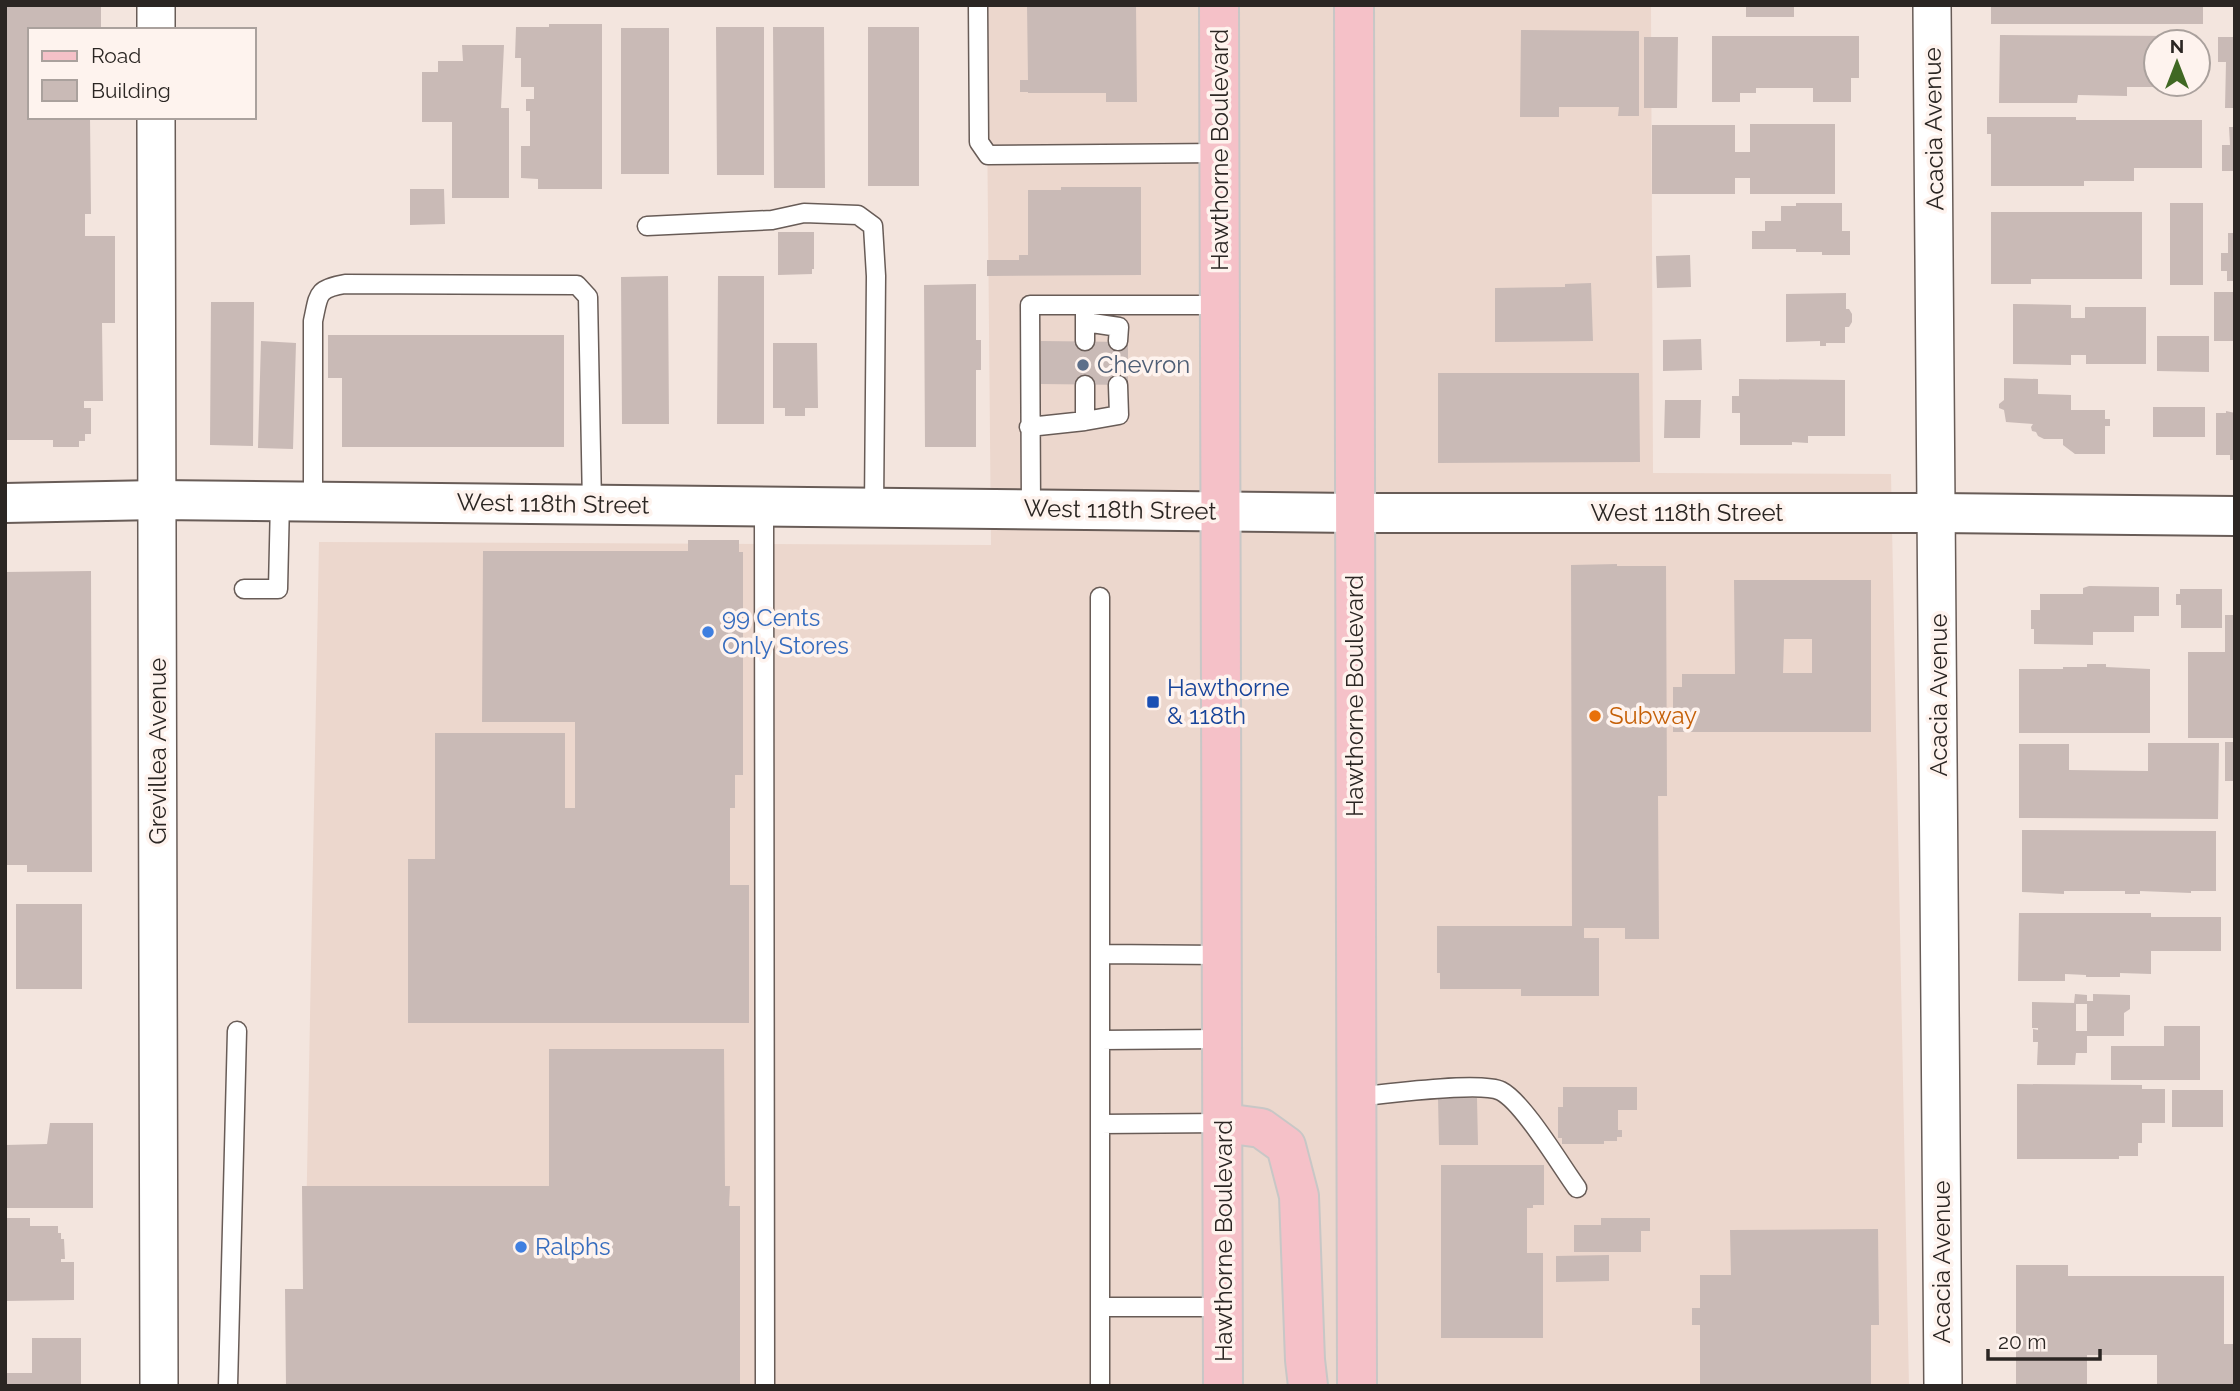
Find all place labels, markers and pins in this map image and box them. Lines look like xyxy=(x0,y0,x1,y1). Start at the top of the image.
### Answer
place label: Chevron xyxy=(1097,350,1190,379)
marker: Chevron xyxy=(1075,357,1091,373)
place label: 99 Cents Only Stores xyxy=(722,603,849,660)
marker: 99 Cents Only Stores xyxy=(700,624,716,640)
place label: Hawthorne & 118th xyxy=(1167,673,1290,730)
marker: Hawthorne & 118th xyxy=(1145,694,1161,710)
place label: Subway xyxy=(1609,701,1697,730)
marker: Subway xyxy=(1587,708,1603,724)
place label: Ralphs xyxy=(535,1232,611,1261)
marker: Ralphs xyxy=(513,1239,529,1255)

